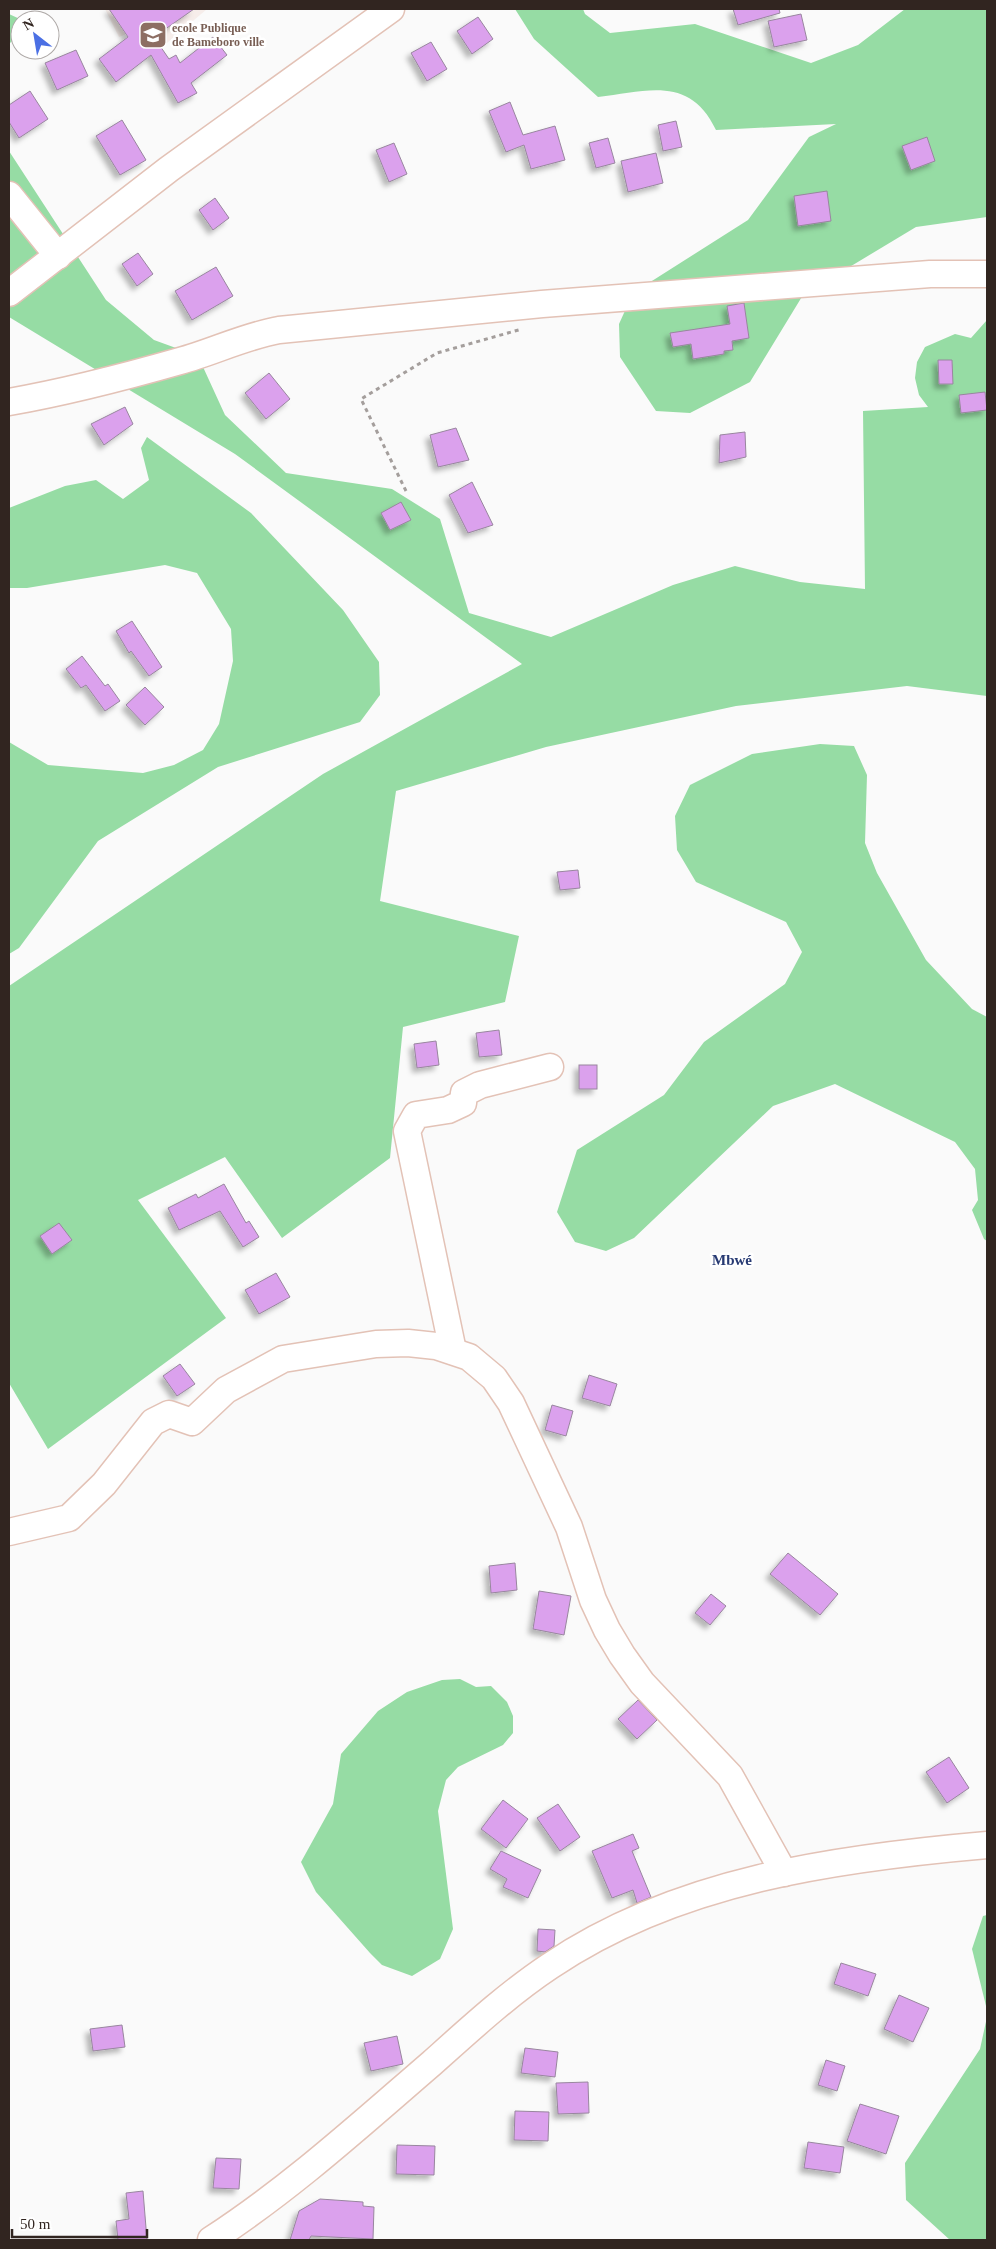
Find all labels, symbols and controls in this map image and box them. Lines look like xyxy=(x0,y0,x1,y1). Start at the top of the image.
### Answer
north arrow xyxy=(10,10,60,60)
text: N xyxy=(20,15,37,33)
school or university icon: ecole Publique de Bameboro ville xyxy=(138,20,168,50)
place label: ecole Publique de Bameboro ville xyxy=(172,21,265,49)
district label: Mbwé xyxy=(712,1252,752,1268)
scale bar xyxy=(12,2206,148,2238)
text: 50 m xyxy=(20,2216,51,2232)

